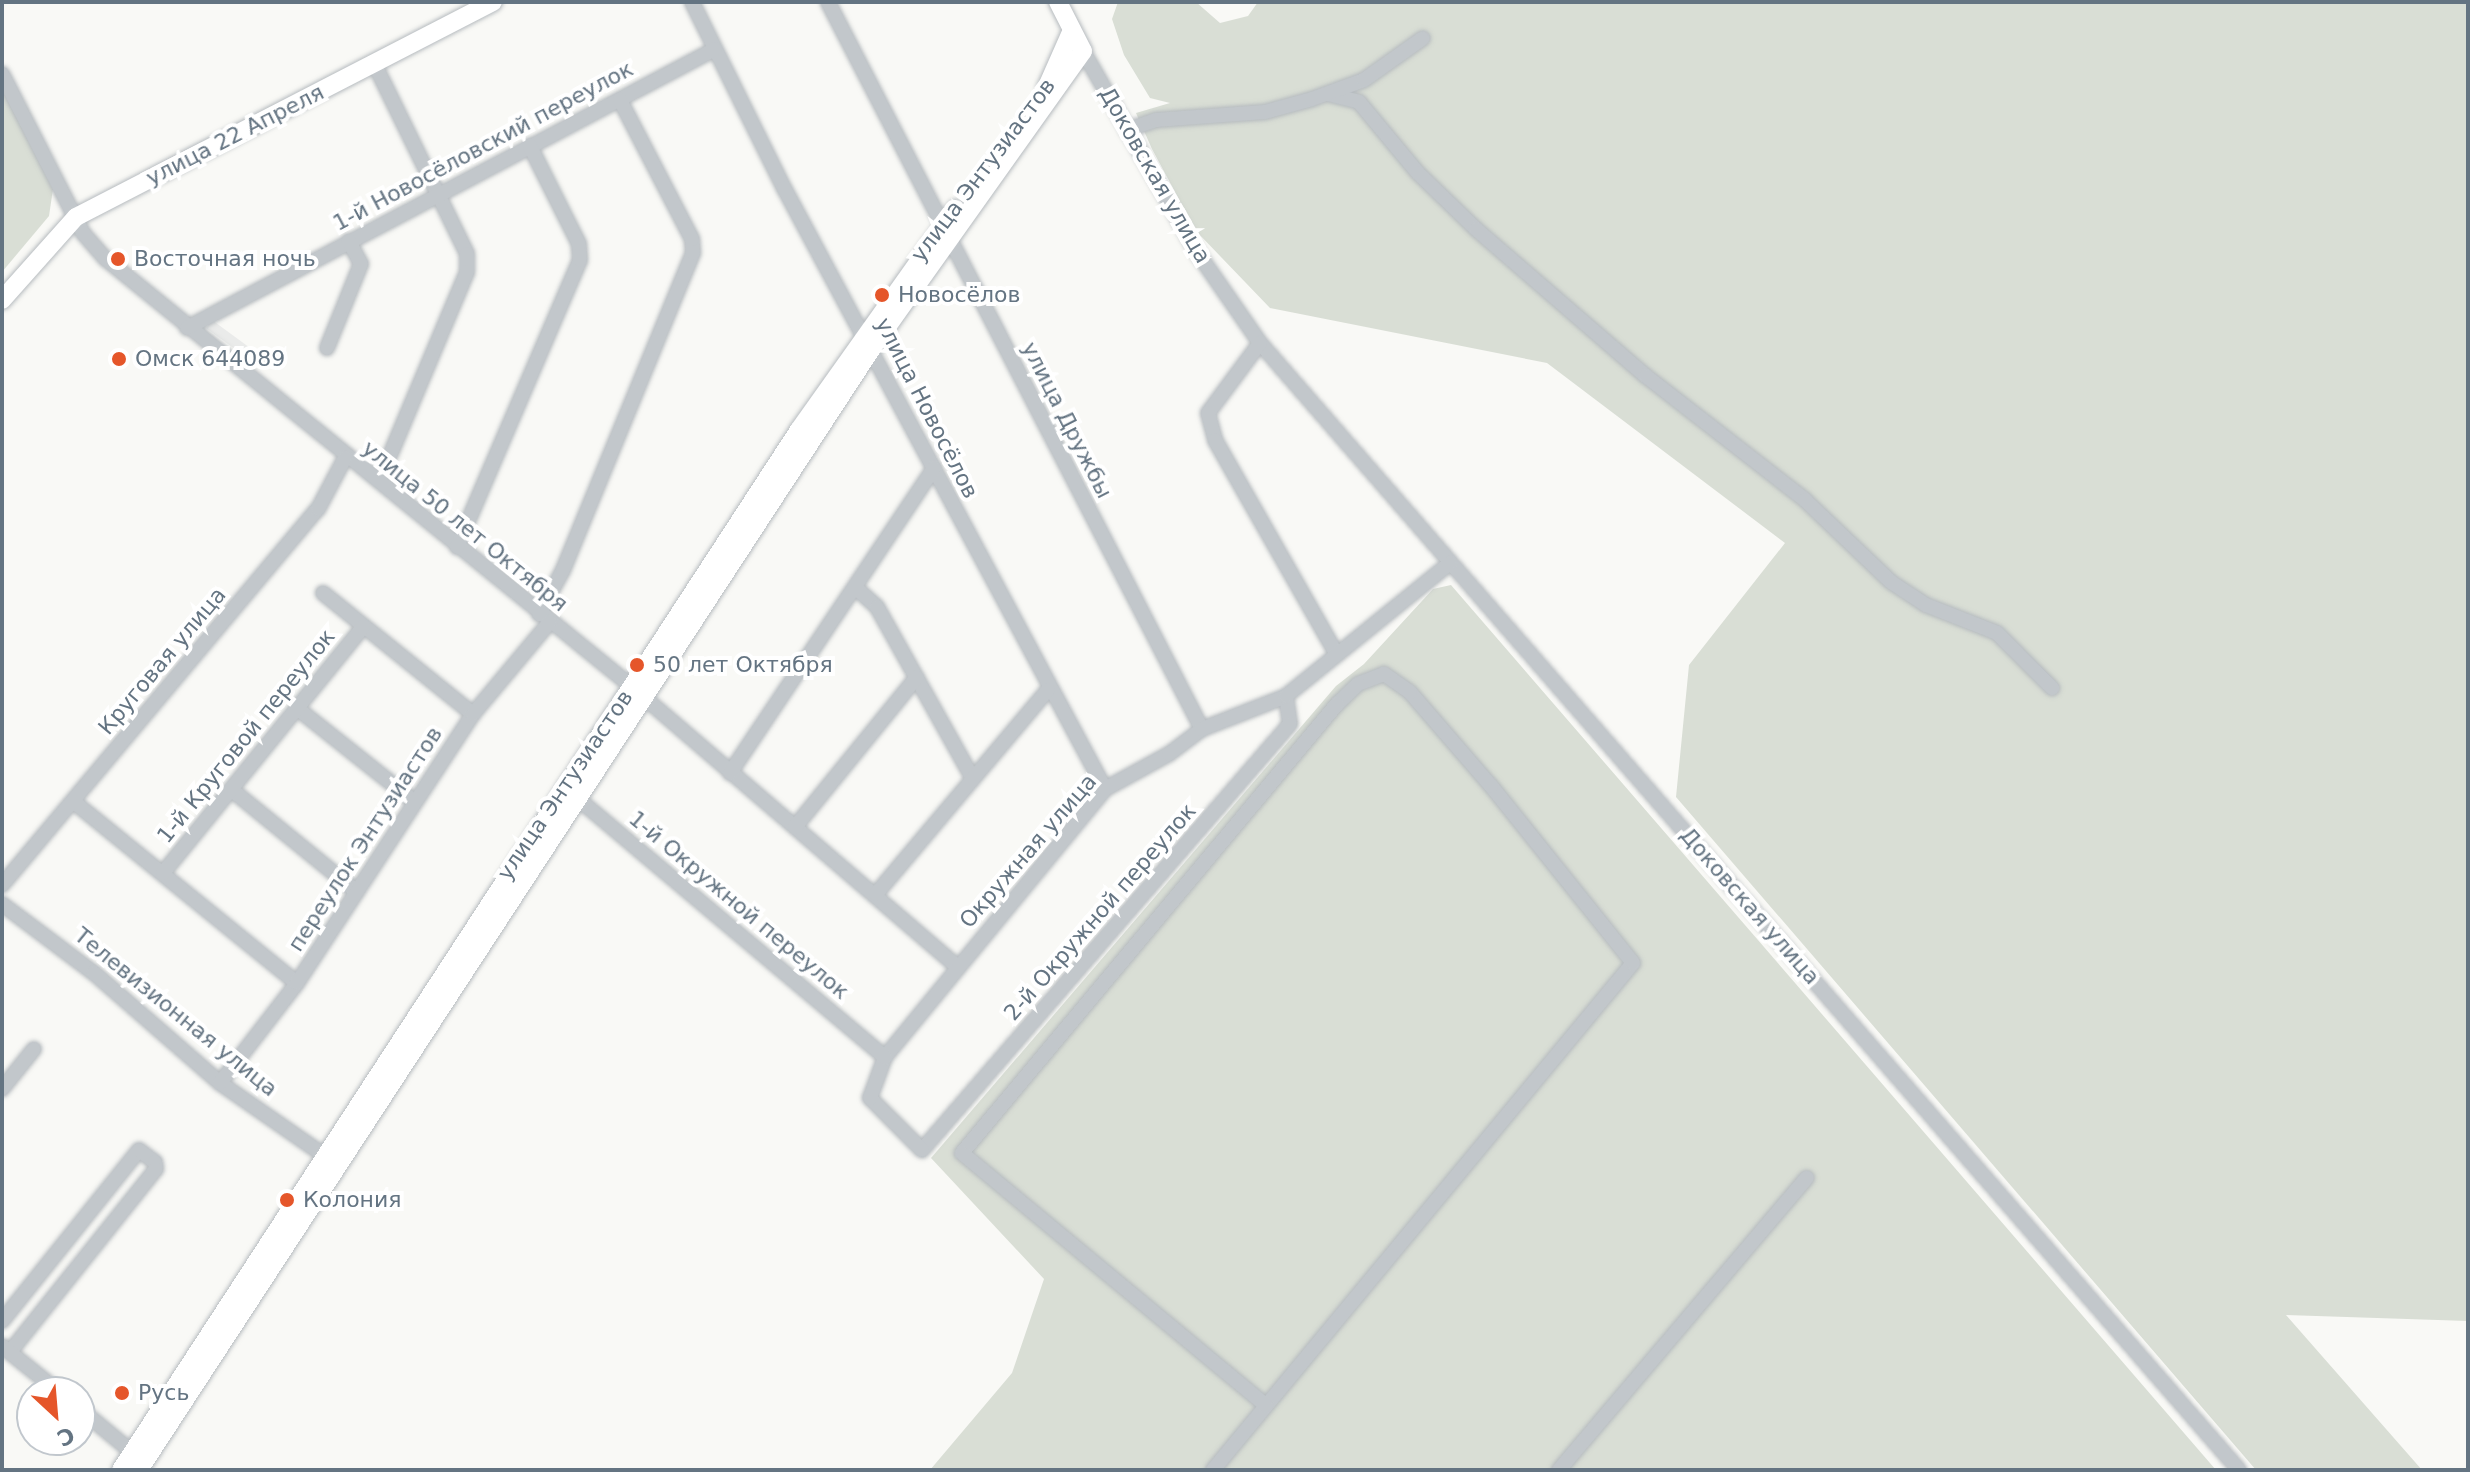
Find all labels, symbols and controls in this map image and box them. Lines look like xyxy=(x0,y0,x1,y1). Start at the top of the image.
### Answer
street label: 1-й Новосёловский переулок xyxy=(328,55,638,237)
street label: улица Энтузиастов xyxy=(905,73,1061,267)
street label: улица 22 Апреля xyxy=(142,79,328,191)
street label: Доковская улица xyxy=(1094,82,1216,268)
place label: Восточная ночь xyxy=(134,246,316,272)
marker: Восточная ночь xyxy=(109,250,127,268)
place label: Новосёлов xyxy=(898,282,1021,308)
marker: Новосёлов xyxy=(873,286,891,304)
street label: улица Новосёлов xyxy=(870,313,984,503)
street label: улица Дружбы xyxy=(1016,337,1118,503)
place label: Омск 644089 xyxy=(135,346,285,372)
marker: Омск 644089 xyxy=(110,350,128,368)
street label: улица 50 лет Октября xyxy=(357,435,573,617)
street label: Круговая улица xyxy=(93,582,231,740)
street label: 1-й Круговой переулок xyxy=(151,624,341,848)
place label: 50 лет Октября xyxy=(653,652,833,678)
marker: 50 лет Октября xyxy=(628,656,646,674)
street label: улица Энтузиастов xyxy=(492,685,638,885)
street label: переулок Энтузиастов xyxy=(282,722,448,956)
street label: Окружная улица xyxy=(954,769,1102,933)
street label: 2-й Окружной переулок xyxy=(999,798,1201,1026)
street label: 1-й Окружной переулок xyxy=(624,805,854,1005)
street label: Доковская улица xyxy=(1675,822,1825,990)
street label: Телевизионная улица xyxy=(69,922,283,1102)
place label: Колония xyxy=(303,1187,402,1213)
marker: Колония xyxy=(278,1191,296,1209)
north arrow xyxy=(16,1376,96,1456)
place label: Русь xyxy=(138,1380,189,1406)
marker: Русь xyxy=(113,1384,131,1402)
text: С xyxy=(53,1421,79,1451)

